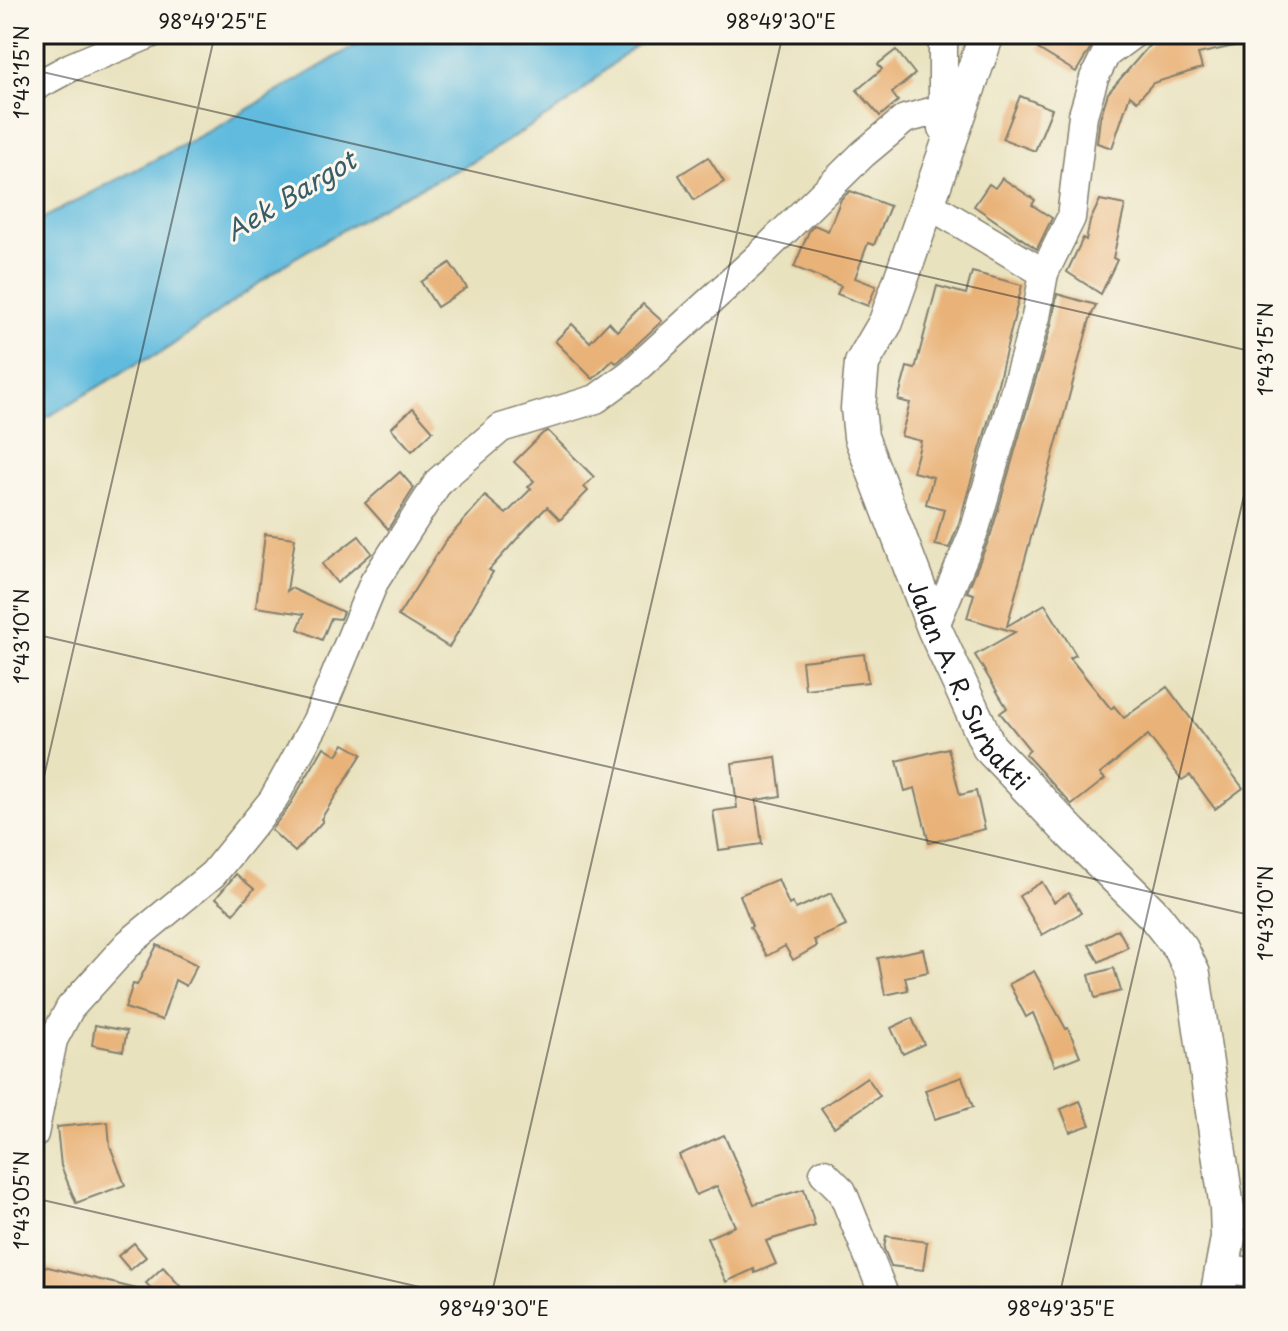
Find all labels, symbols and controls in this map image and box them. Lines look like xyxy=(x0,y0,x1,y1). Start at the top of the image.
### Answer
text: 98°49'25"E xyxy=(158,6,268,36)
text: 98°49'30"E xyxy=(726,6,836,36)
text: 1°43'15"N xyxy=(6,25,36,119)
water label: Aek Bargot xyxy=(217,139,366,249)
text: 1°43'15"N xyxy=(1250,302,1280,396)
street label: Jalan A. R. Surbakti xyxy=(899,574,1039,798)
text: 1°43'10"N xyxy=(6,588,36,684)
text: 1°43'10"N xyxy=(1250,865,1280,961)
text: 1°43'05"N xyxy=(6,1151,36,1249)
text: 98°49'30"E xyxy=(439,1293,549,1323)
text: 98°49'35"E xyxy=(1007,1293,1115,1323)

